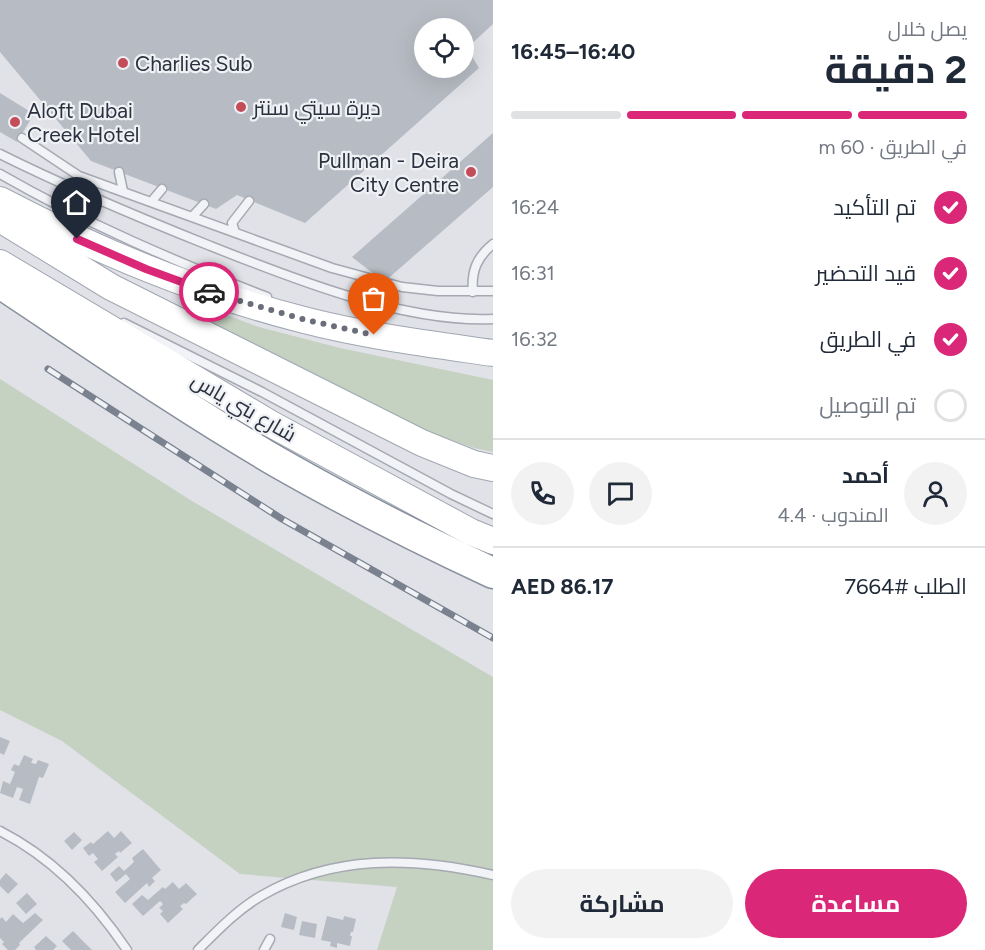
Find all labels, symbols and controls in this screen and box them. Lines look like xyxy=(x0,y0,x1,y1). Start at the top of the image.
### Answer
text: يصل خلال xyxy=(888,17,967,41)
map controls xyxy=(414,18,474,78)
button: locate xyxy=(414,18,474,78)
text: 16:40–16:45 xyxy=(511,38,635,65)
text: 2 دقيقة xyxy=(825,46,967,93)
place label: Charlies Sub xyxy=(135,51,253,76)
marker: Charlies Sub xyxy=(116,56,130,70)
place label: ديرة سيتي سنتر xyxy=(252,95,381,124)
place label: Aloft Dubai Creek Hotel xyxy=(27,98,139,147)
marker: ديرة سيتي سنتر xyxy=(234,100,248,114)
marker: Aloft Dubai Creek Hotel xyxy=(8,115,22,129)
text: في الطريق · 60 m xyxy=(818,135,967,159)
place label: Pullman - Deira City Centre xyxy=(318,148,459,197)
marker: Pullman - Deira City Centre xyxy=(464,165,478,179)
pin xyxy=(51,177,102,239)
icon: home xyxy=(60,186,93,219)
icon: check xyxy=(934,191,967,224)
text: تم التأكيد xyxy=(833,194,916,221)
text: 16:24 xyxy=(511,195,559,219)
icon: check xyxy=(934,257,967,290)
text: قيد التحضير xyxy=(815,260,916,287)
text: 16:31 xyxy=(511,261,555,285)
courier xyxy=(179,262,239,322)
pin xyxy=(348,273,399,335)
icon: car xyxy=(193,276,226,309)
icon: bag xyxy=(357,282,390,315)
icon: check xyxy=(934,323,967,356)
text: في الطريق xyxy=(820,326,916,353)
text: 16:32 xyxy=(511,327,558,351)
street label: شارع بني ياس xyxy=(185,367,301,451)
text: تم التوصيل xyxy=(819,392,916,419)
button: phone xyxy=(511,462,574,525)
button: chat xyxy=(589,462,652,525)
text: أحمد xyxy=(842,462,889,489)
button: person xyxy=(904,462,967,525)
text: المندوب · 4.4 xyxy=(777,503,889,527)
text: AED 86.17 xyxy=(511,573,614,600)
text: الطلب #7664 xyxy=(844,573,967,600)
button: مشاركة xyxy=(511,869,733,938)
button: مساعدة xyxy=(745,869,967,938)

